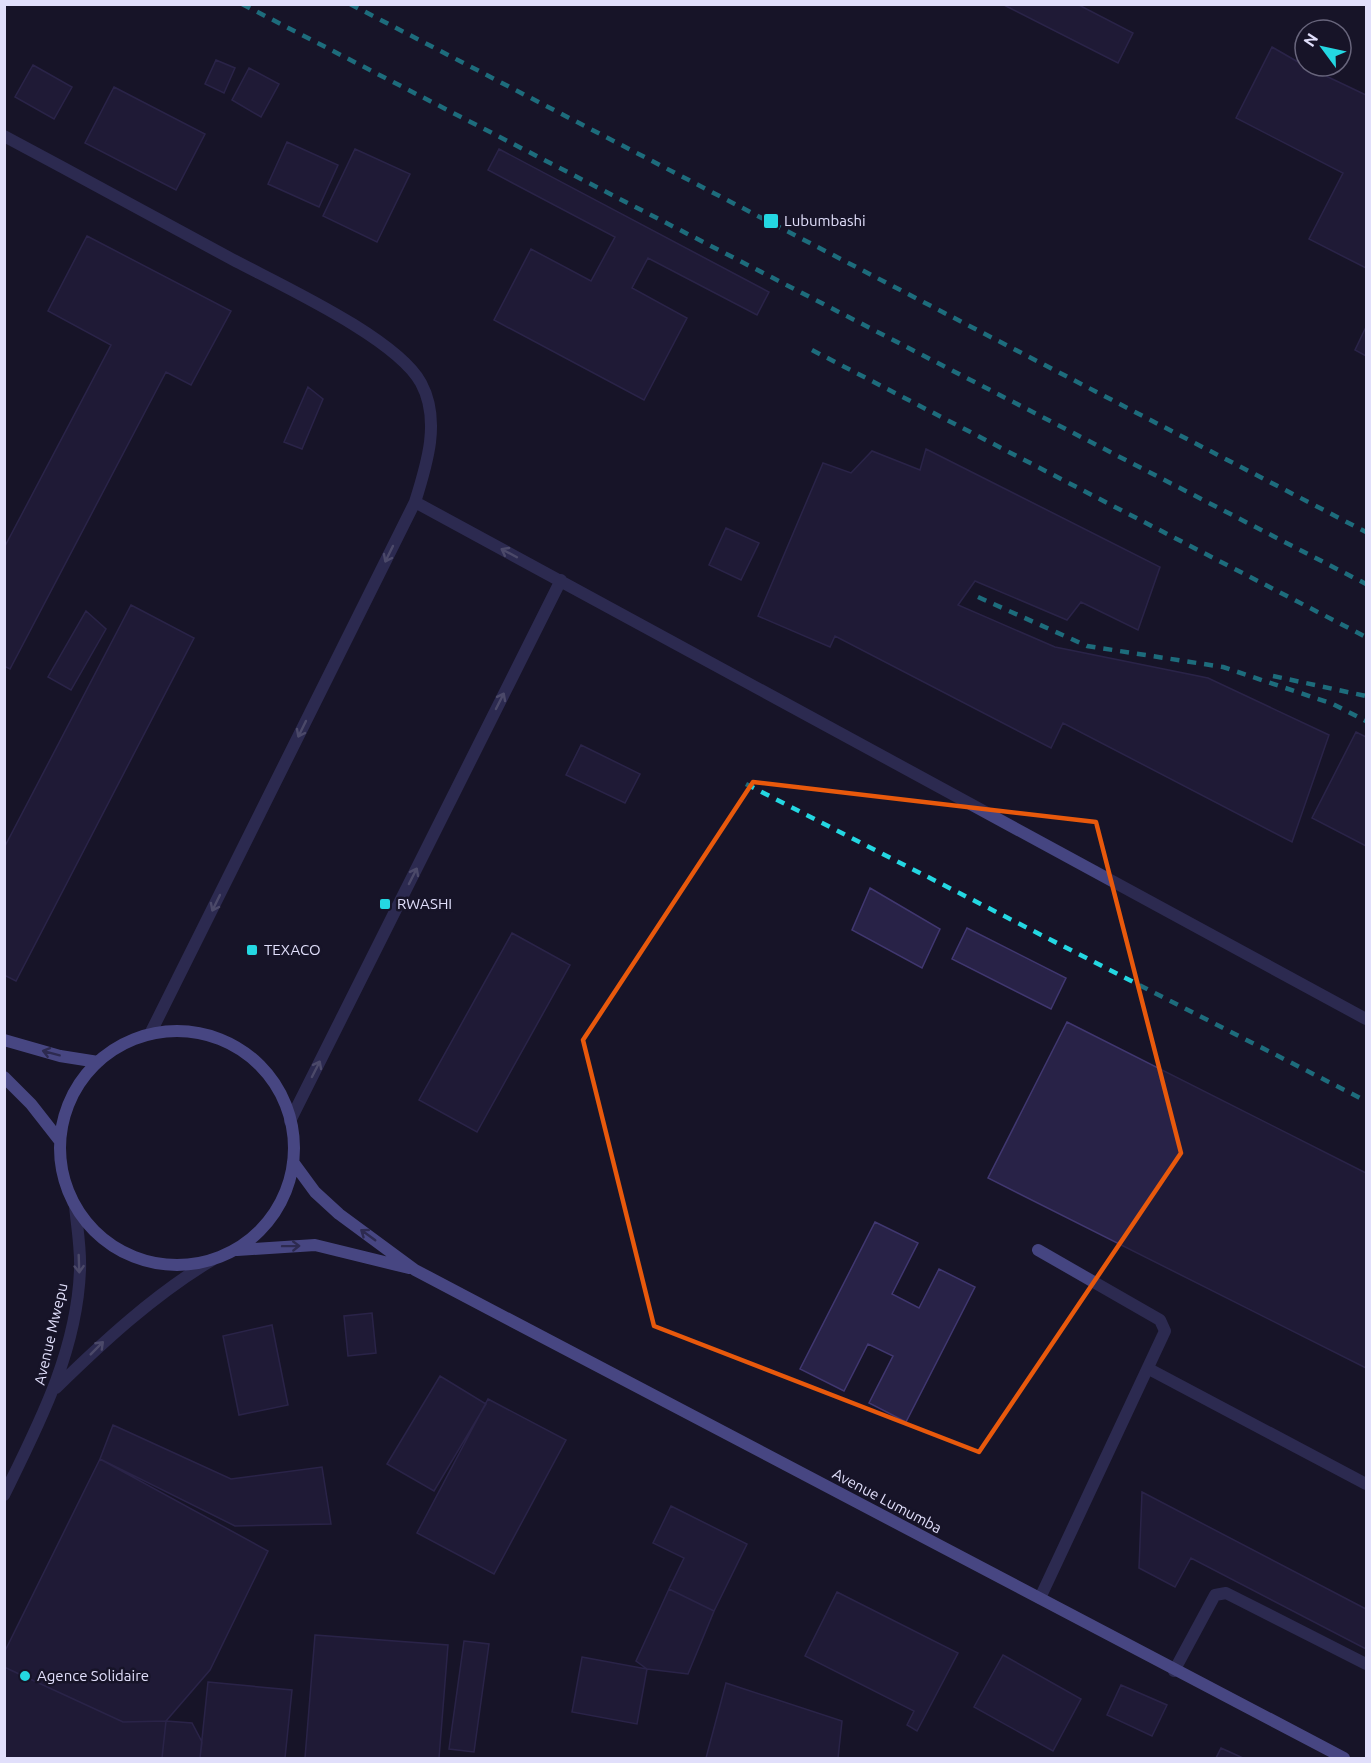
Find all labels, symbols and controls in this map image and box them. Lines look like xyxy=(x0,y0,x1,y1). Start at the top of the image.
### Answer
north arrow xyxy=(1293,18,1353,78)
text: N xyxy=(1300,30,1321,50)
marker: Lubumbashi xyxy=(762,212,780,230)
place label: Lubumbashi xyxy=(784,212,866,229)
one-way arrow xyxy=(383,545,395,563)
one-way arrow xyxy=(501,547,518,559)
one-way arrow xyxy=(495,693,506,711)
one-way arrow xyxy=(296,719,308,737)
one-way arrow xyxy=(408,867,419,885)
one-way arrow xyxy=(209,894,221,912)
place label: RWASHI xyxy=(397,895,452,912)
marker: RWASHI xyxy=(378,897,392,911)
place label: TEXACO xyxy=(264,941,321,958)
marker: TEXACO xyxy=(245,943,259,957)
one-way arrow xyxy=(41,1047,60,1059)
one-way arrow xyxy=(311,1060,323,1078)
one-way arrow xyxy=(361,1229,377,1242)
one-way arrow xyxy=(281,1240,301,1251)
one-way arrow xyxy=(74,1254,85,1274)
street label: Avenue Mwepu xyxy=(31,1281,71,1387)
one-way arrow xyxy=(90,1340,105,1355)
street label: Avenue Lumumba xyxy=(830,1465,945,1536)
place label: Agence Solidaire xyxy=(37,1667,149,1684)
marker: Agence Solidaire xyxy=(18,1669,32,1683)

